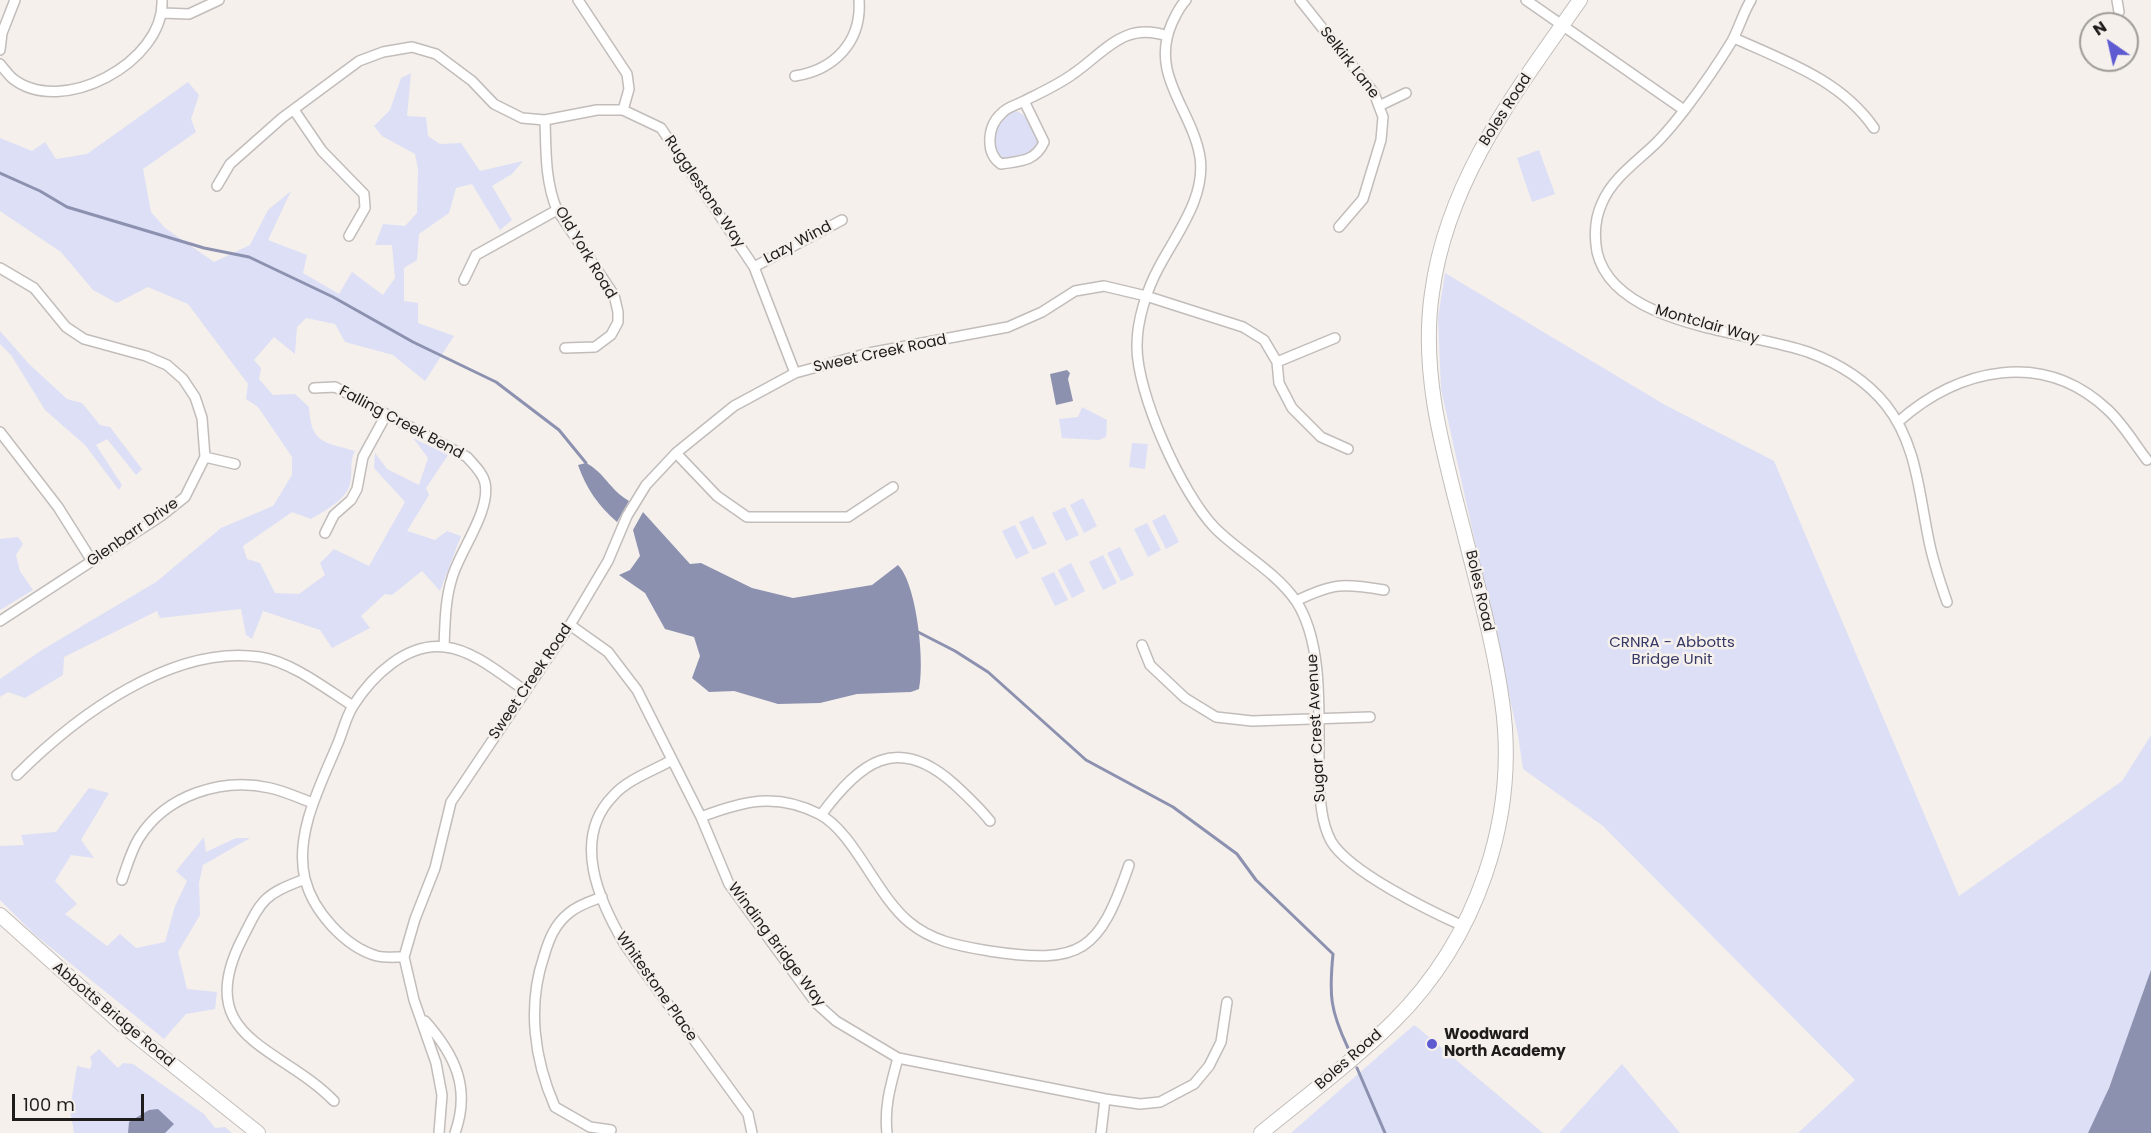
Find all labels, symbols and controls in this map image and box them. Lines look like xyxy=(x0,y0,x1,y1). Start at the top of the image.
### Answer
north arrow xyxy=(2079,12,2139,72)
text: N xyxy=(2088,15,2111,41)
street label: Selkirk Lane xyxy=(1315,24,1383,102)
street label: Boles Road xyxy=(1476,70,1536,150)
street label: Rugglestone Way xyxy=(660,133,748,251)
street label: Old York Road xyxy=(550,204,620,302)
street label: Lazy Wind xyxy=(761,218,835,268)
street label: Montclair Way xyxy=(1653,302,1761,348)
street label: Sweet Creek Road xyxy=(812,331,948,377)
street label: Falling Creek Bend xyxy=(336,383,466,463)
street label: Glenbarr Drive xyxy=(84,495,182,571)
street label: Boles Road xyxy=(1461,549,1497,633)
street label: Sweet Creek Road xyxy=(486,621,576,743)
park label: CRNRA - Abbotts Bridge Unit xyxy=(1609,634,1735,669)
street label: Sugar Crest Avenue xyxy=(1304,653,1330,803)
street label: Winding Bridge Way xyxy=(723,879,829,1011)
street label: Whitestone Place xyxy=(612,929,700,1045)
street label: Abbotts Bridge Road xyxy=(48,959,178,1071)
street label: Boles Road xyxy=(1312,1026,1386,1094)
place label: Woodward North Academy xyxy=(1444,1026,1566,1061)
marker: Woodward North Academy xyxy=(1425,1037,1439,1051)
scale bar xyxy=(15,1082,147,1120)
text: 100 m xyxy=(23,1092,75,1117)

